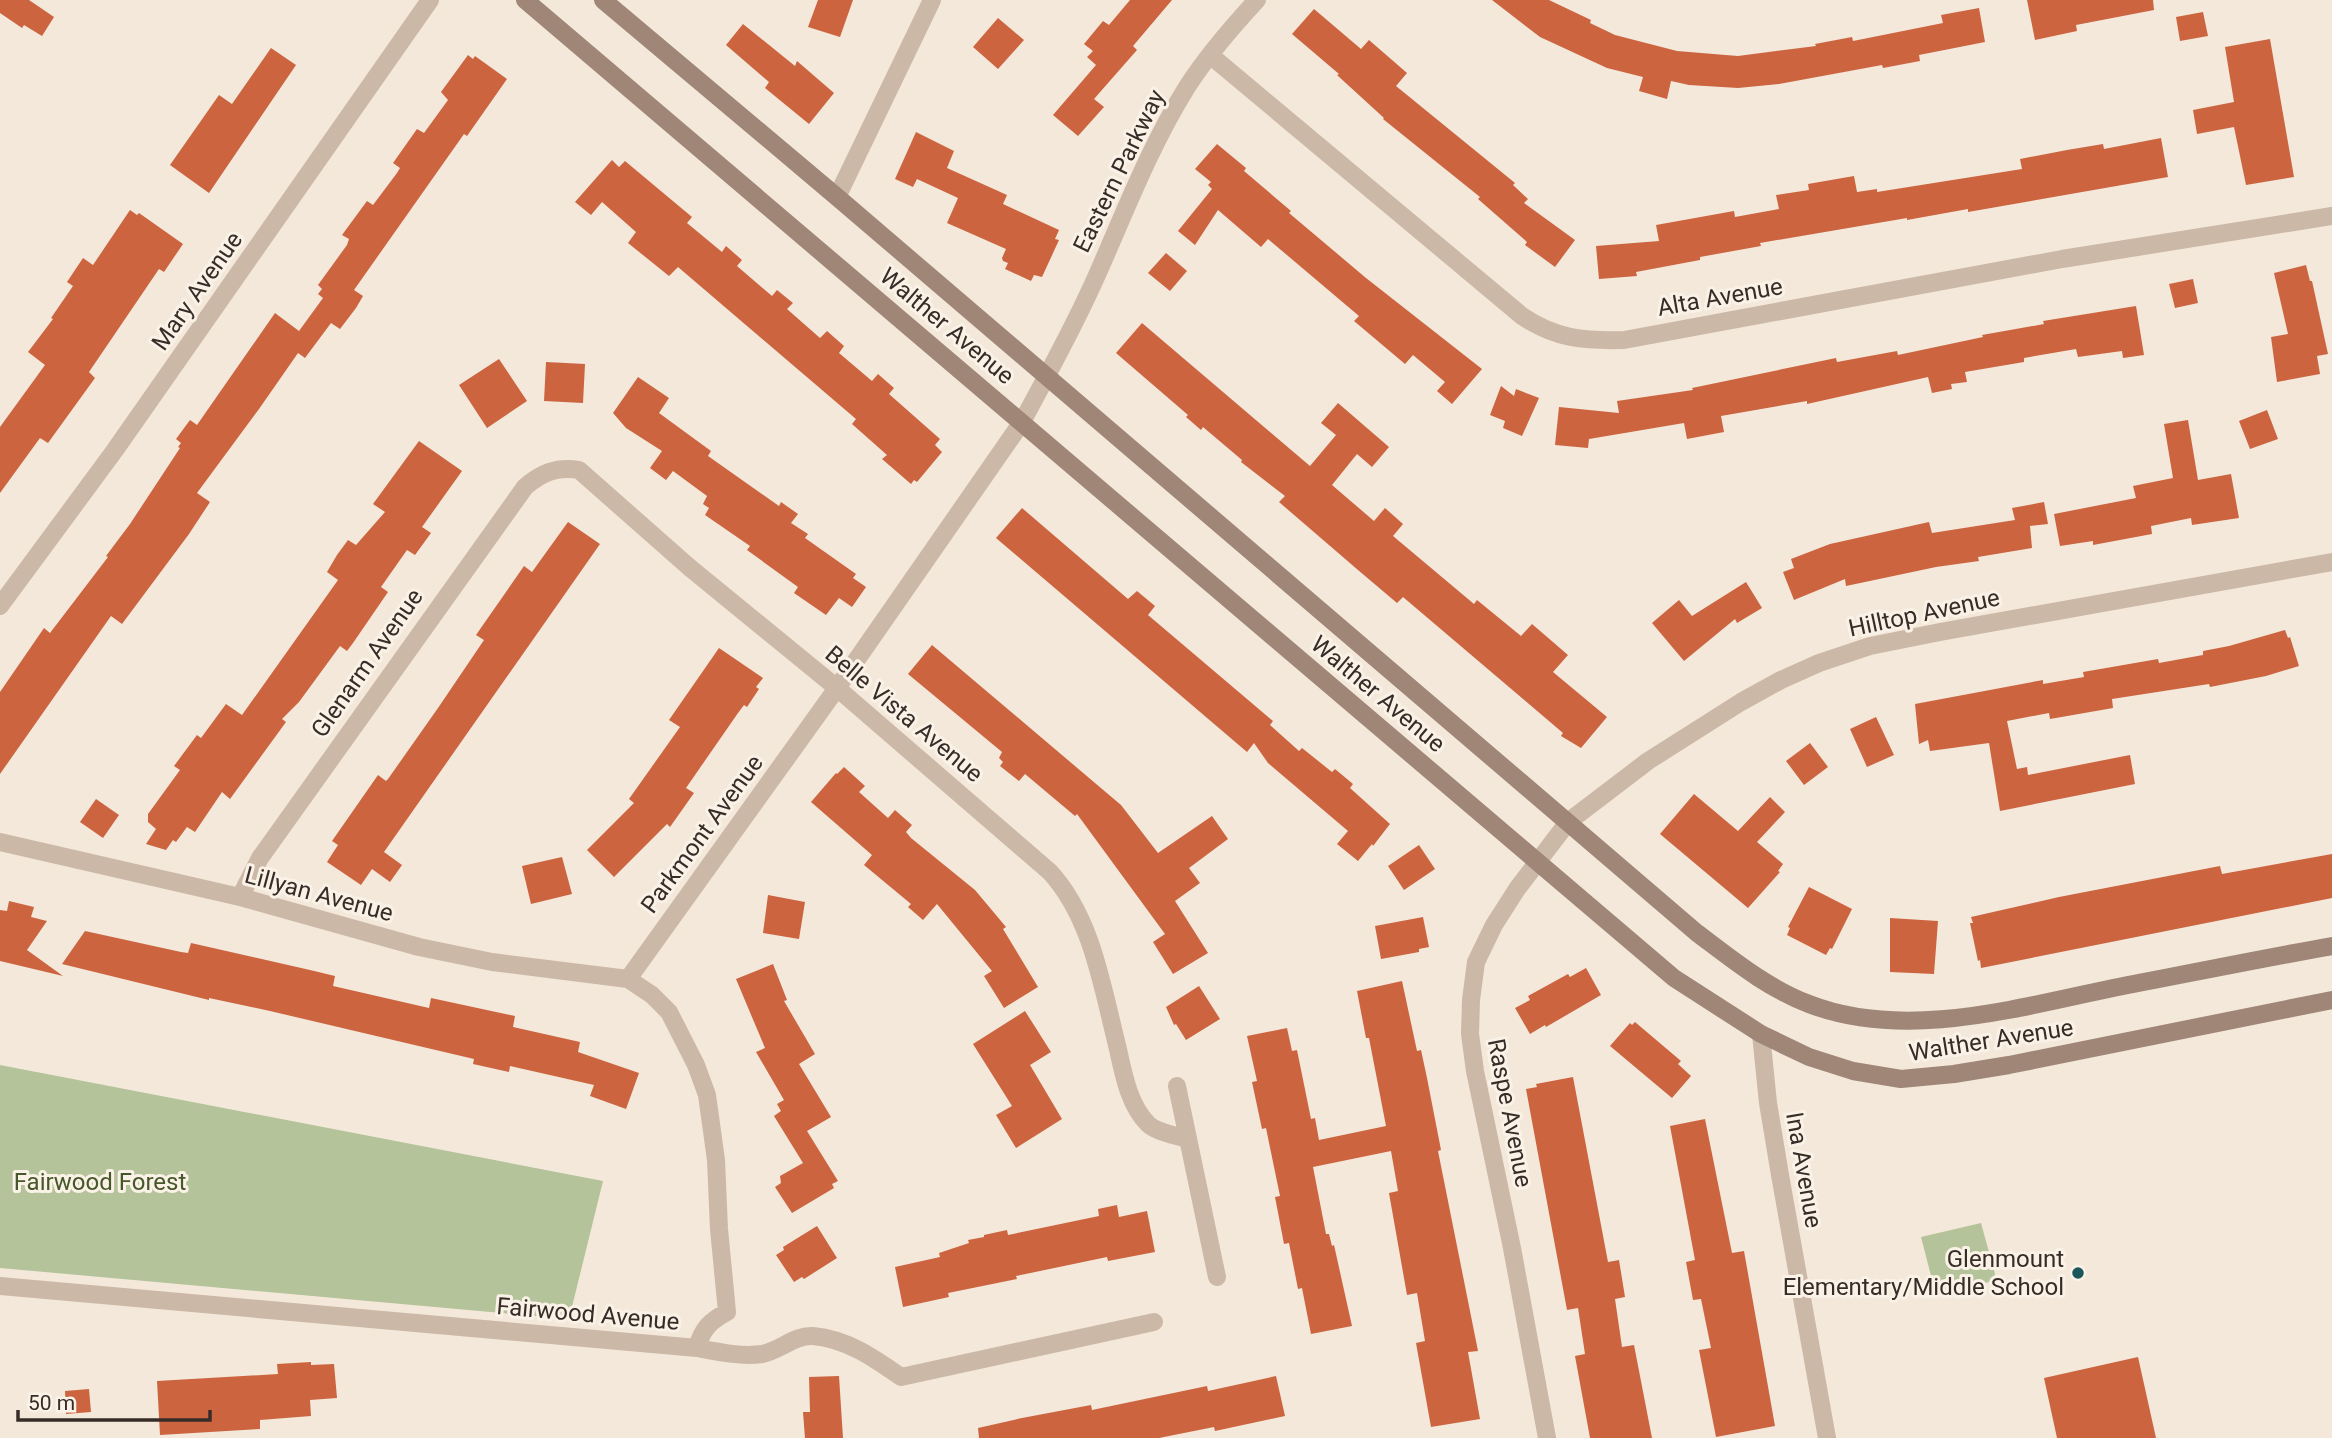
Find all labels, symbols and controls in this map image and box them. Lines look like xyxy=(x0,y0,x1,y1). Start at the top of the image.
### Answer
street label: Eastern Parkway xyxy=(1067,84,1171,257)
street label: Mary Avenue xyxy=(146,226,248,356)
street label: Walther Avenue xyxy=(874,262,1020,390)
street label: Alta Avenue xyxy=(1655,272,1785,322)
street label: Glenarm Avenue xyxy=(305,583,429,743)
street label: Hilltop Avenue xyxy=(1846,583,2002,643)
street label: Walther Avenue xyxy=(1305,630,1451,758)
street label: Belle Vista Avenue xyxy=(820,640,988,788)
street label: Parkmont Avenue xyxy=(635,749,769,919)
street label: Lillyan Avenue xyxy=(242,861,396,927)
street label: Walther Avenue xyxy=(1907,1013,2075,1067)
street label: Raspe Avenue xyxy=(1482,1036,1538,1190)
street label: Ina Avenue xyxy=(1780,1110,1828,1230)
park label: Fairwood Forest xyxy=(14,1168,186,1196)
place label: Glenmount Elementary/Middle School xyxy=(1783,1245,2064,1301)
marker: Glenmount Elementary/Middle School xyxy=(2070,1265,2086,1281)
street label: Fairwood Avenue xyxy=(495,1292,681,1336)
scale bar xyxy=(18,1378,210,1422)
text: 50 m xyxy=(28,1391,75,1415)

